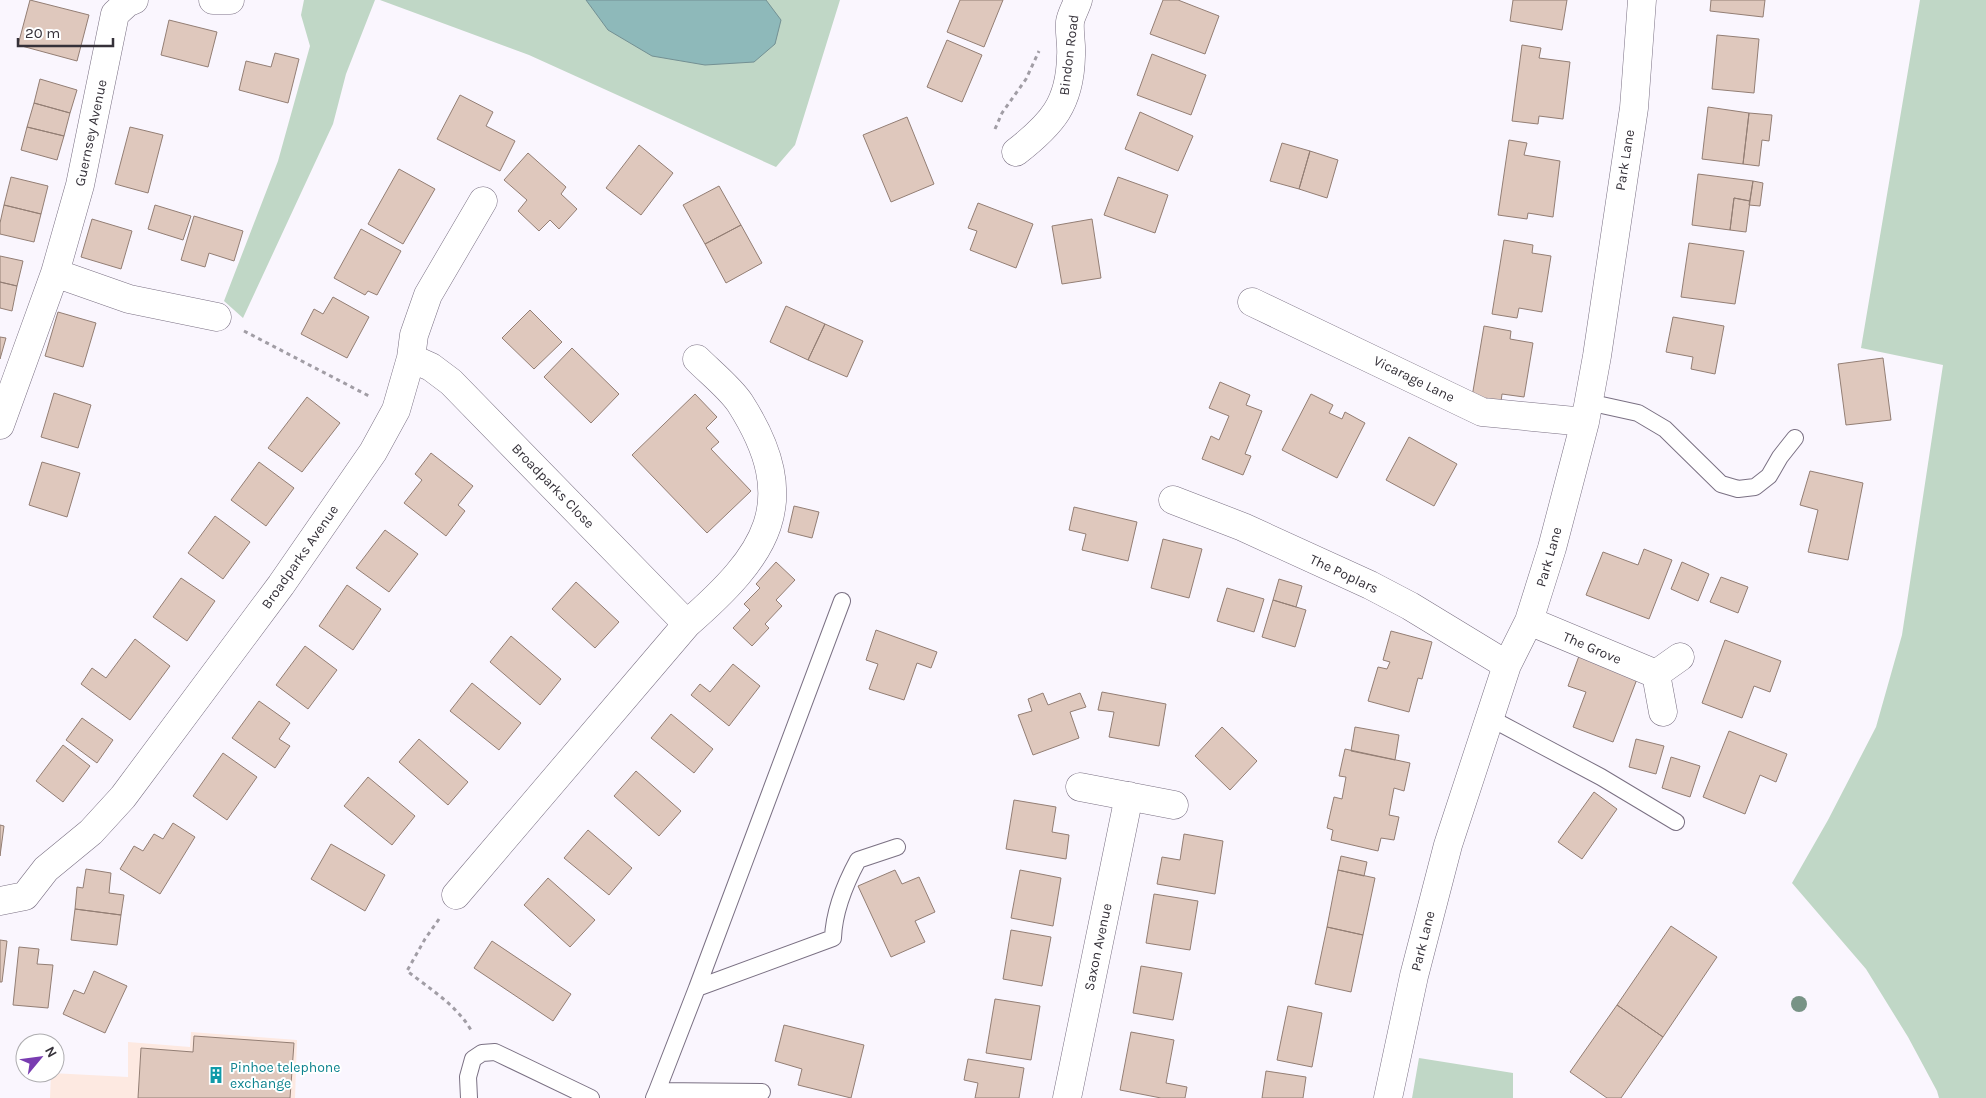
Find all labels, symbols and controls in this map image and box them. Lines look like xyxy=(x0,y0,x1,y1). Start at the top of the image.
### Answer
street label: Bindon Road xyxy=(1056,14,1082,96)
scale bar xyxy=(18,15,112,47)
text: 20 m xyxy=(25,24,60,42)
street label: Guernsey Avenue xyxy=(71,78,111,188)
street label: Park Lane xyxy=(1612,128,1638,192)
street label: Vicarage Lane xyxy=(1371,352,1457,406)
street label: Broadparks Close xyxy=(508,440,598,532)
street label: Broadparks Avenue xyxy=(258,502,342,612)
street label: Park Lane xyxy=(1532,525,1566,589)
street label: The Poplars xyxy=(1307,551,1381,597)
street label: The Grove xyxy=(1560,628,1624,668)
street label: Saxon Avenue xyxy=(1080,902,1116,992)
street label: Park Lane xyxy=(1407,909,1439,973)
north arrow xyxy=(15,1033,65,1083)
text: N xyxy=(41,1043,61,1060)
place label: Pinhoe telephone exchange xyxy=(230,1059,340,1092)
building icon: Pinhoe telephone exchange xyxy=(206,1065,226,1085)

